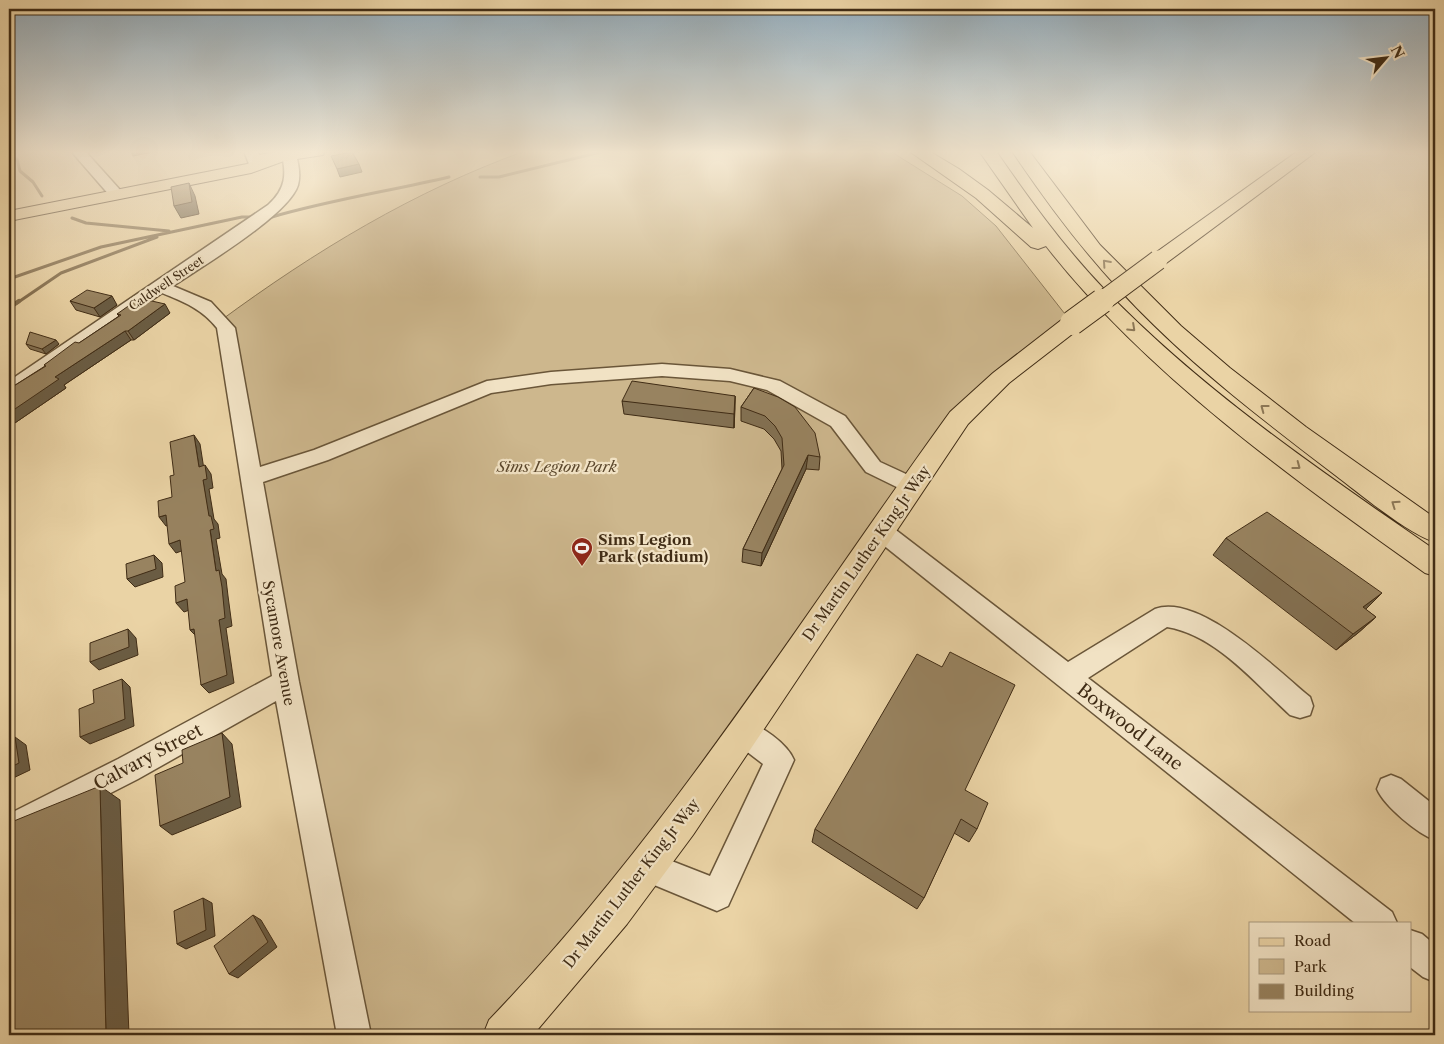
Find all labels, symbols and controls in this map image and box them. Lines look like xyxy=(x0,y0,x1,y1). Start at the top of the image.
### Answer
north arrow xyxy=(1362,32,1412,82)
text: N xyxy=(1387,42,1408,61)
street label: Caldwell Street xyxy=(126,252,207,314)
one-way arrow xyxy=(1102,260,1111,269)
one-way arrow xyxy=(1126,322,1135,331)
one-way arrow xyxy=(1261,405,1270,413)
park label: Sims Legion Park xyxy=(496,457,617,476)
one-way arrow xyxy=(1291,460,1301,469)
street label: Dr Martin Luther King Jr Way xyxy=(798,461,934,644)
one-way arrow xyxy=(1391,501,1401,510)
place label: Sims Legion Park (stadium) xyxy=(598,530,708,566)
sports icon: Sims Legion Park (stadium) xyxy=(570,536,594,567)
street label: Sycamore Avenue xyxy=(259,579,299,707)
street label: Boxwood Lane xyxy=(1073,679,1187,775)
street label: Calvary Street xyxy=(90,719,207,795)
street label: Dr Martin Luther King Jr Way xyxy=(559,794,704,972)
legend xyxy=(1249,922,1412,1012)
text: Road xyxy=(1294,931,1331,950)
text: Park xyxy=(1294,957,1328,976)
text: Building xyxy=(1294,981,1354,1000)

